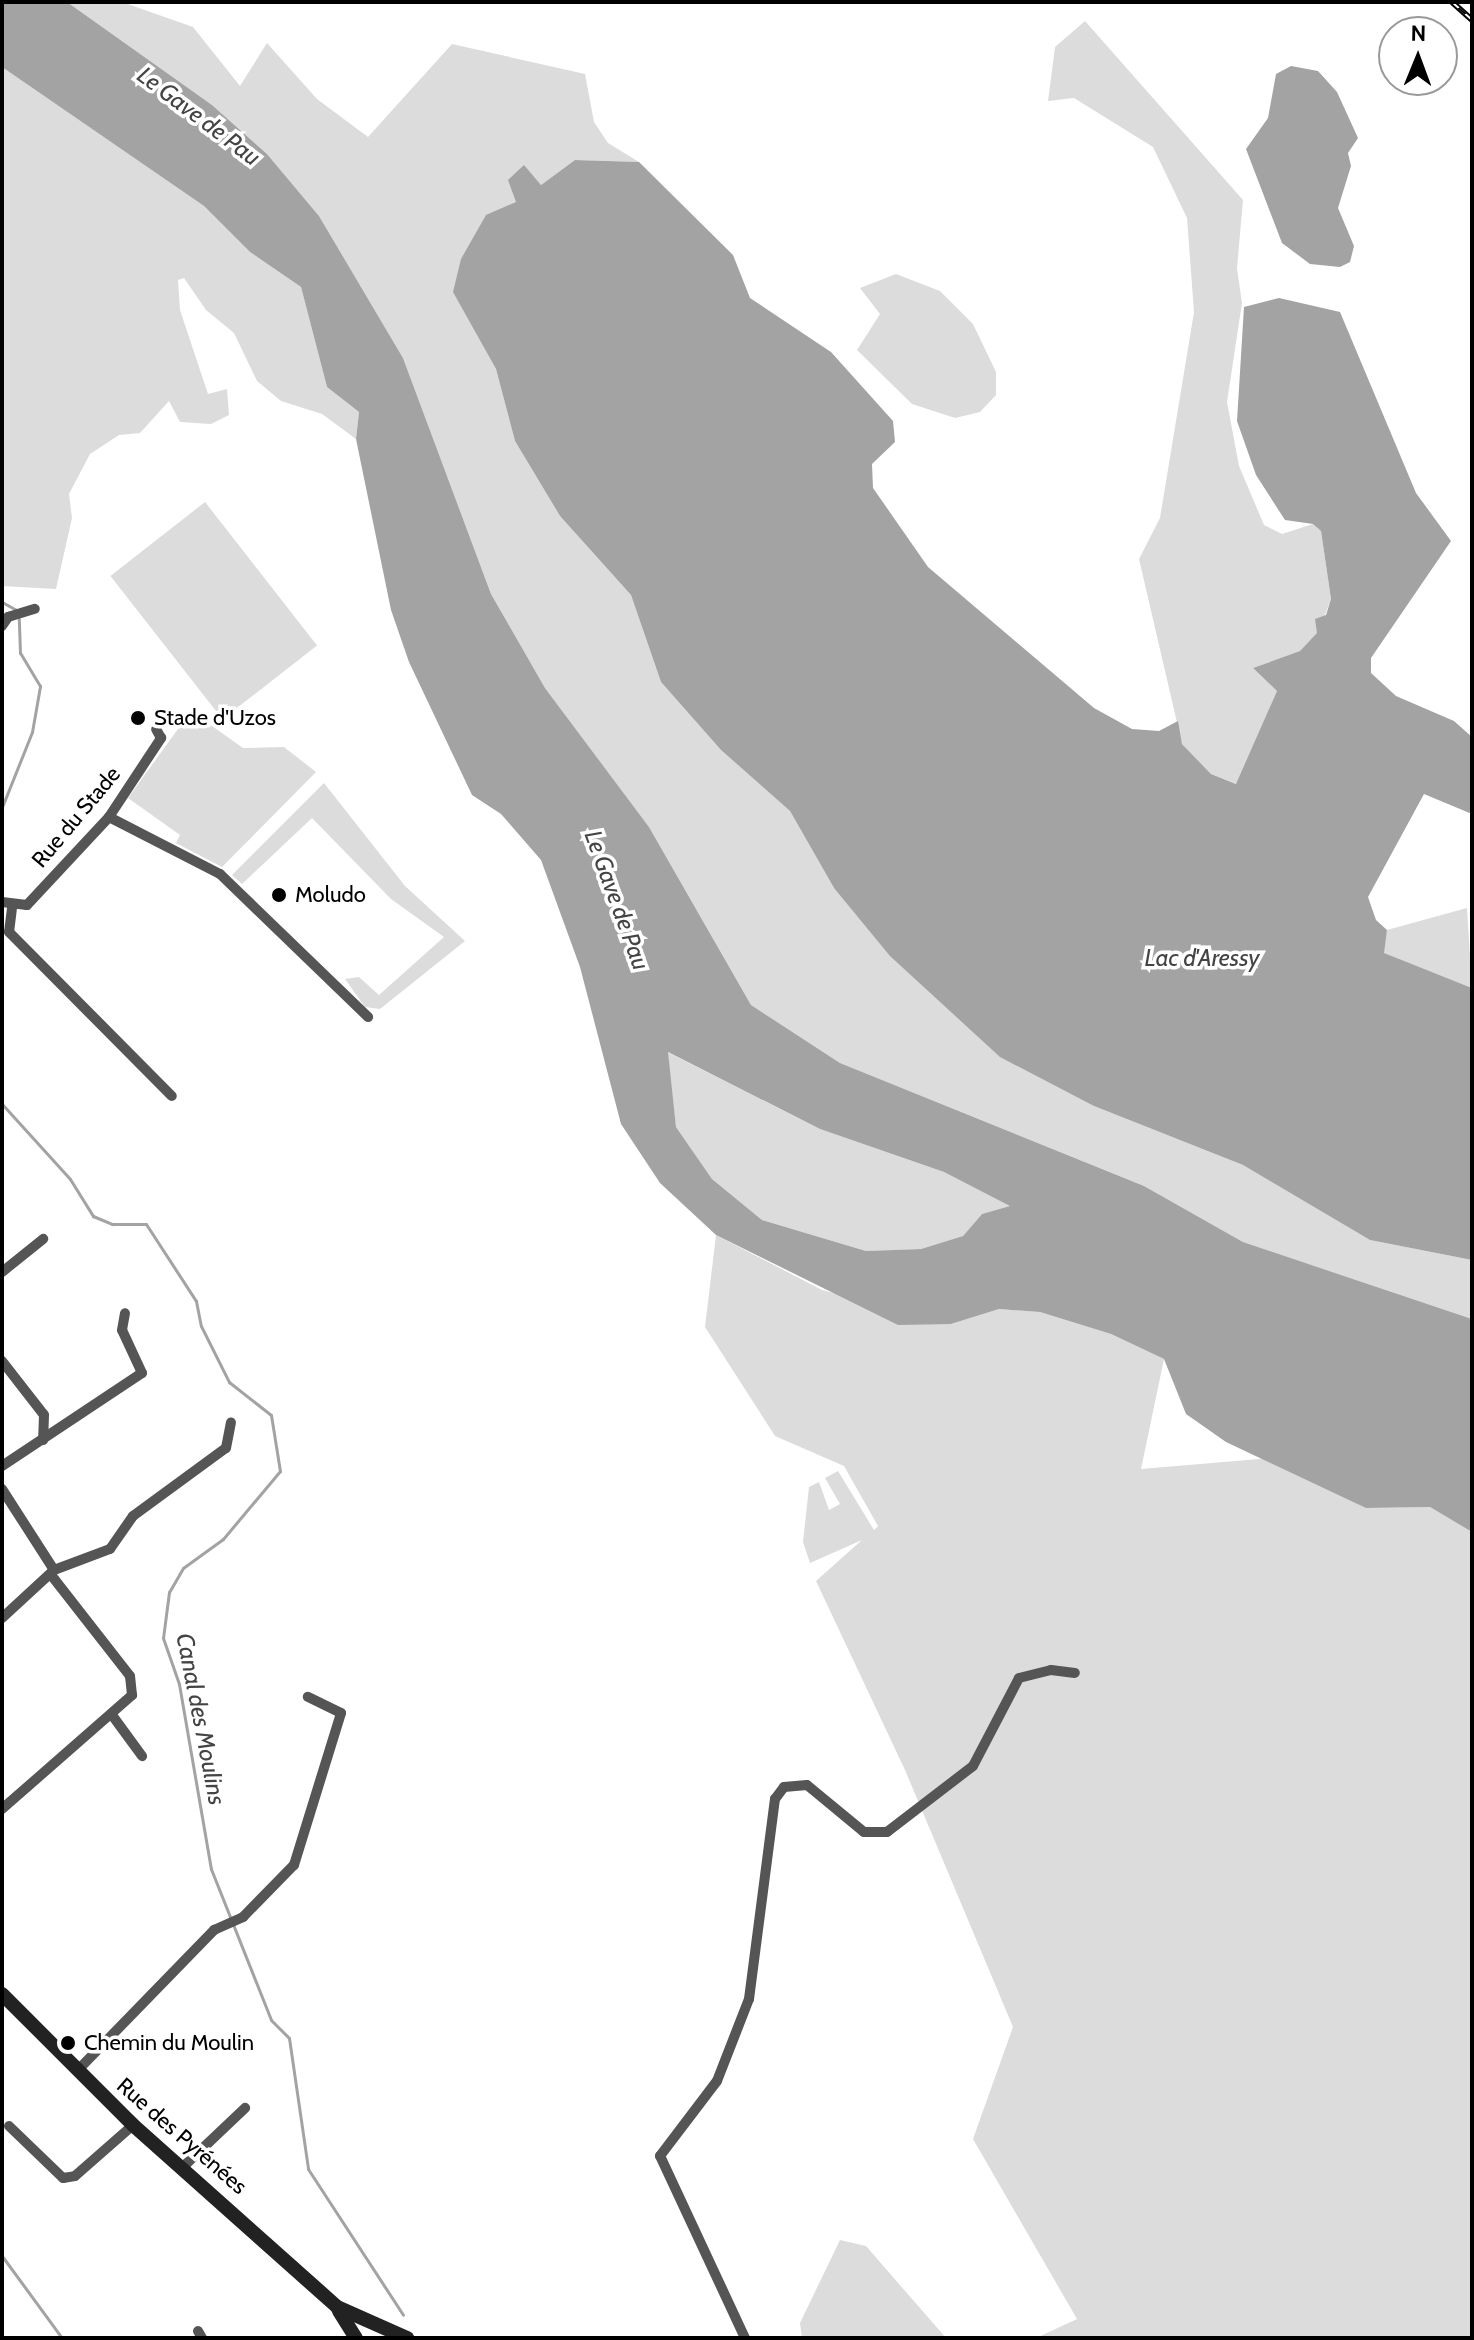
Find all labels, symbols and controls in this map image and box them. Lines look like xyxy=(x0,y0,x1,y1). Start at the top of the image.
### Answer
north arrow xyxy=(1378,16,1458,96)
text: N xyxy=(1410,20,1426,47)
water label: Le Gave de Pau xyxy=(132,60,266,172)
place label: Stade d'Uzos xyxy=(154,705,276,731)
marker: Stade d'Uzos xyxy=(129,709,147,727)
street label: Rue du Stade xyxy=(26,761,126,873)
water label: Le Gave de Pau xyxy=(578,826,656,974)
place label: Moludo xyxy=(295,882,366,908)
marker: Moludo xyxy=(270,886,288,904)
water label: Lac d'Aressy xyxy=(1144,944,1260,972)
water label: Canal des Moulins xyxy=(170,1631,232,1807)
place label: Chemin du Moulin xyxy=(84,2030,254,2056)
marker: Chemin du Moulin xyxy=(59,2034,77,2052)
street label: Rue des Pyrénées xyxy=(112,2072,252,2200)

